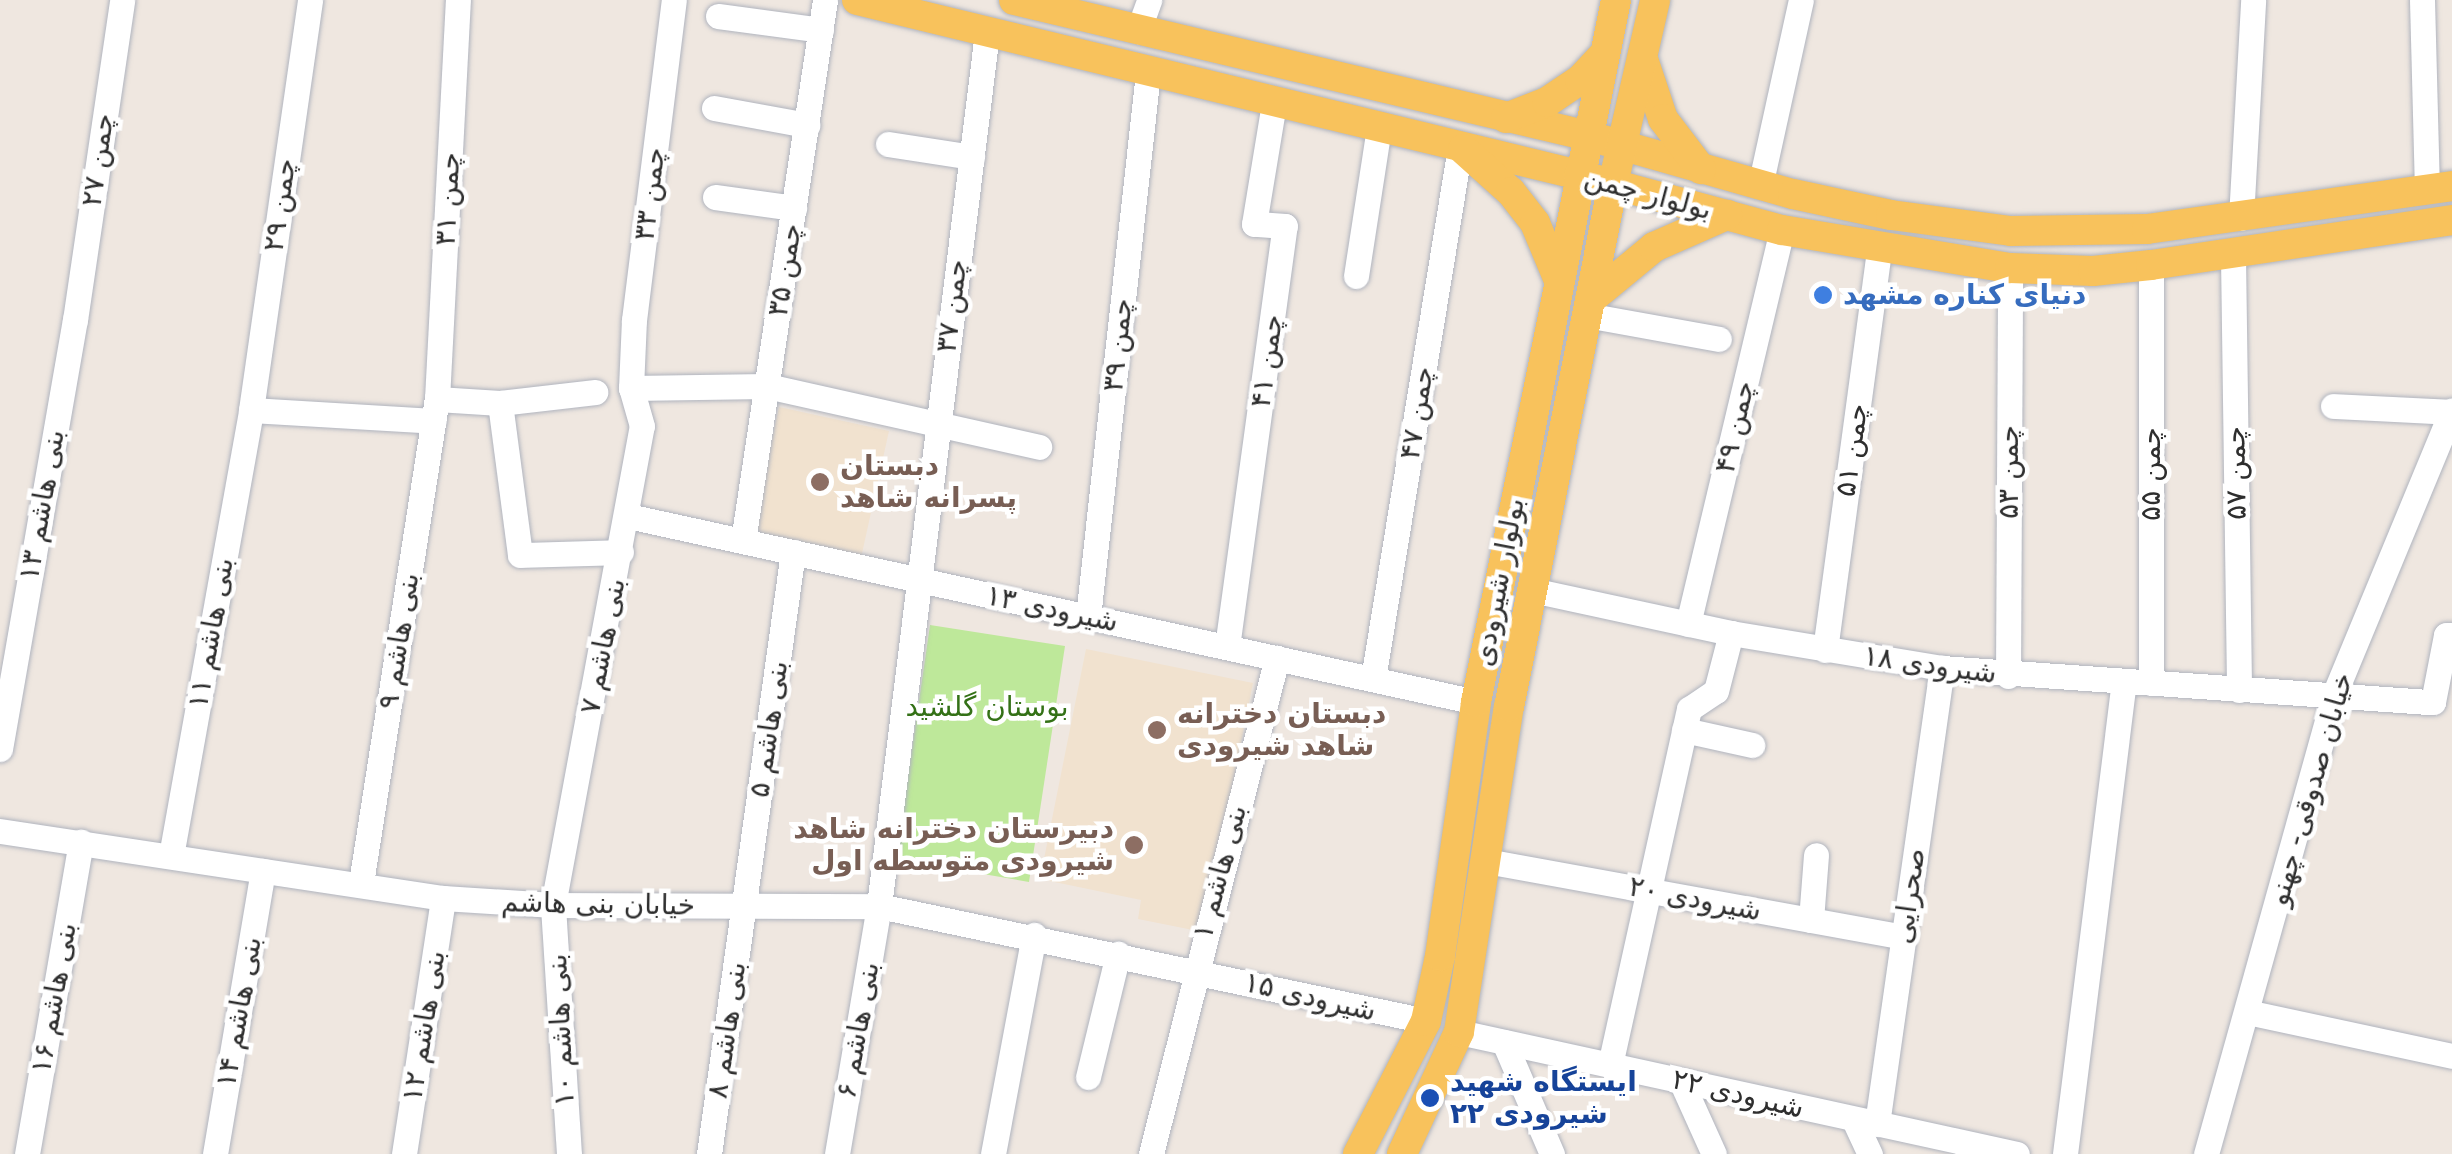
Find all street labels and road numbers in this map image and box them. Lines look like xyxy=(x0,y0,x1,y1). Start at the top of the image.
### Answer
street label: چمن ۲۷ xyxy=(75,111,121,209)
street label: چمن ۳۳ xyxy=(628,145,672,243)
street label: چمن ۳۱ xyxy=(429,151,467,247)
street label: چمن ۲۹ xyxy=(257,156,303,254)
street label: بولوار چمن xyxy=(1581,161,1715,227)
street label: چمن ۳۵ xyxy=(761,221,809,319)
street label: چمن ۳۷ xyxy=(930,257,974,355)
street label: چمن ۳۹ xyxy=(1096,297,1140,393)
street label: چمن ۴۱ xyxy=(1244,312,1290,410)
street label: چمن ۴۷ xyxy=(1393,364,1441,462)
street label: چمن ۴۹ xyxy=(1708,378,1762,476)
street label: چمن ۵۱ xyxy=(1829,401,1875,499)
street label: چمن ۵۳ xyxy=(1992,425,2026,519)
street label: چمن ۵۷ xyxy=(2218,426,2254,520)
street label: بنی هاشم ۱۳ xyxy=(12,427,72,583)
street label: چمن ۵۵ xyxy=(2134,427,2168,521)
street label: بولوار شیرودی xyxy=(1466,495,1532,669)
street label: بنی هاشم ۱۱ xyxy=(181,555,241,711)
street label: بنی هاشم ۹ xyxy=(372,570,426,712)
street label: بنی هاشم ۷ xyxy=(573,575,633,717)
street label: شیرودی ۱۳ xyxy=(983,579,1121,639)
street label: شیرودی ۱۸ xyxy=(1861,639,1999,691)
street label: بنی هاشم ۵ xyxy=(743,658,795,800)
street label: خیابان صدوقی- چهنو xyxy=(2262,669,2360,909)
street label: بنی هاشم ۱ xyxy=(1186,801,1254,943)
street label: صحرایی xyxy=(1886,846,1932,946)
street label: شیرودی ۲۰ xyxy=(1626,870,1764,928)
street label: خیابان بنی هاشم xyxy=(501,886,695,922)
street label: بنی هاشم ۱۶ xyxy=(24,920,84,1076)
street label: بنی هاشم ۱۴ xyxy=(209,934,269,1090)
street label: بنی هاشم ۱۲ xyxy=(395,948,453,1104)
street label: بنی هاشم ۱۰ xyxy=(540,953,582,1107)
street label: بنی هاشم ۸ xyxy=(701,959,753,1101)
street label: بنی هاشم ۶ xyxy=(829,959,887,1101)
street label: شیرودی ۱۵ xyxy=(1241,966,1379,1028)
street label: شیرودی ۲۲ xyxy=(1669,1063,1807,1125)

